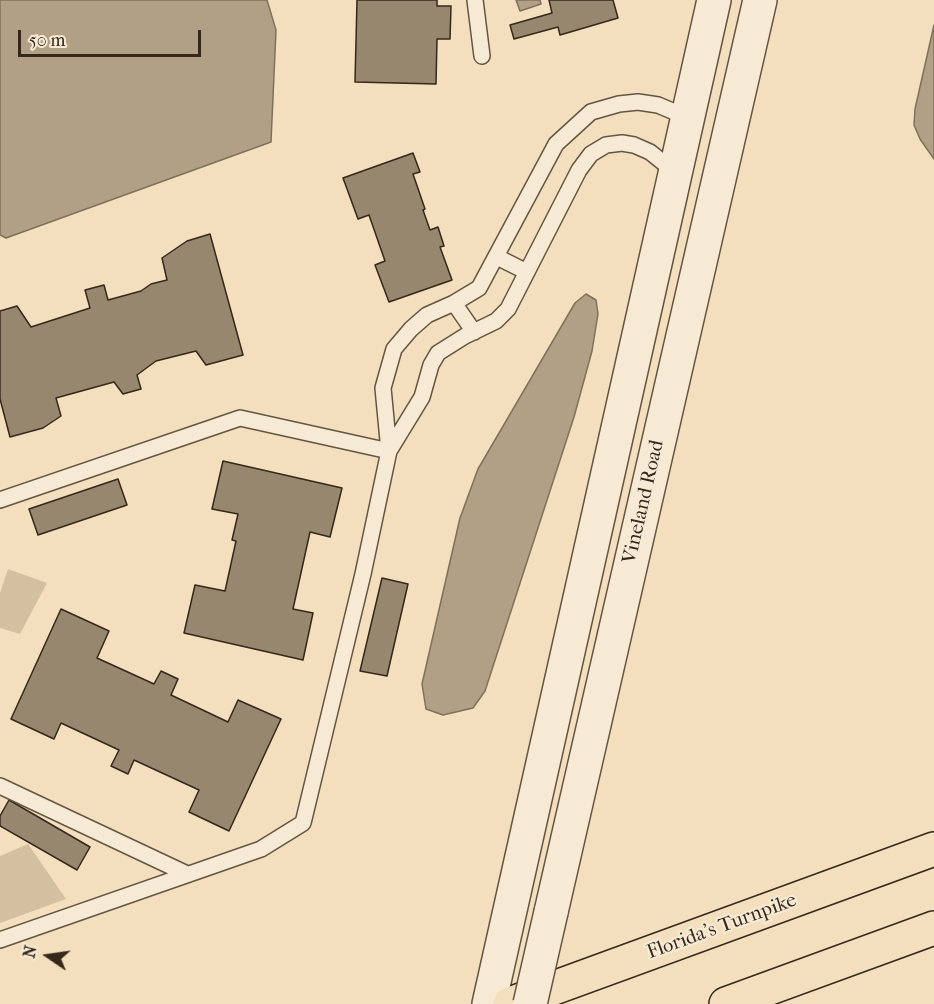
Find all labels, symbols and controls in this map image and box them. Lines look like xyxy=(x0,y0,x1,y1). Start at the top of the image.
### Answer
scale bar xyxy=(21,18,204,56)
text: 50 m xyxy=(29,30,65,51)
street label: Vineland Road xyxy=(618,438,670,566)
street label: Florida's Turnpike xyxy=(644,889,800,965)
north arrow xyxy=(18,926,78,986)
text: N xyxy=(19,944,41,960)

